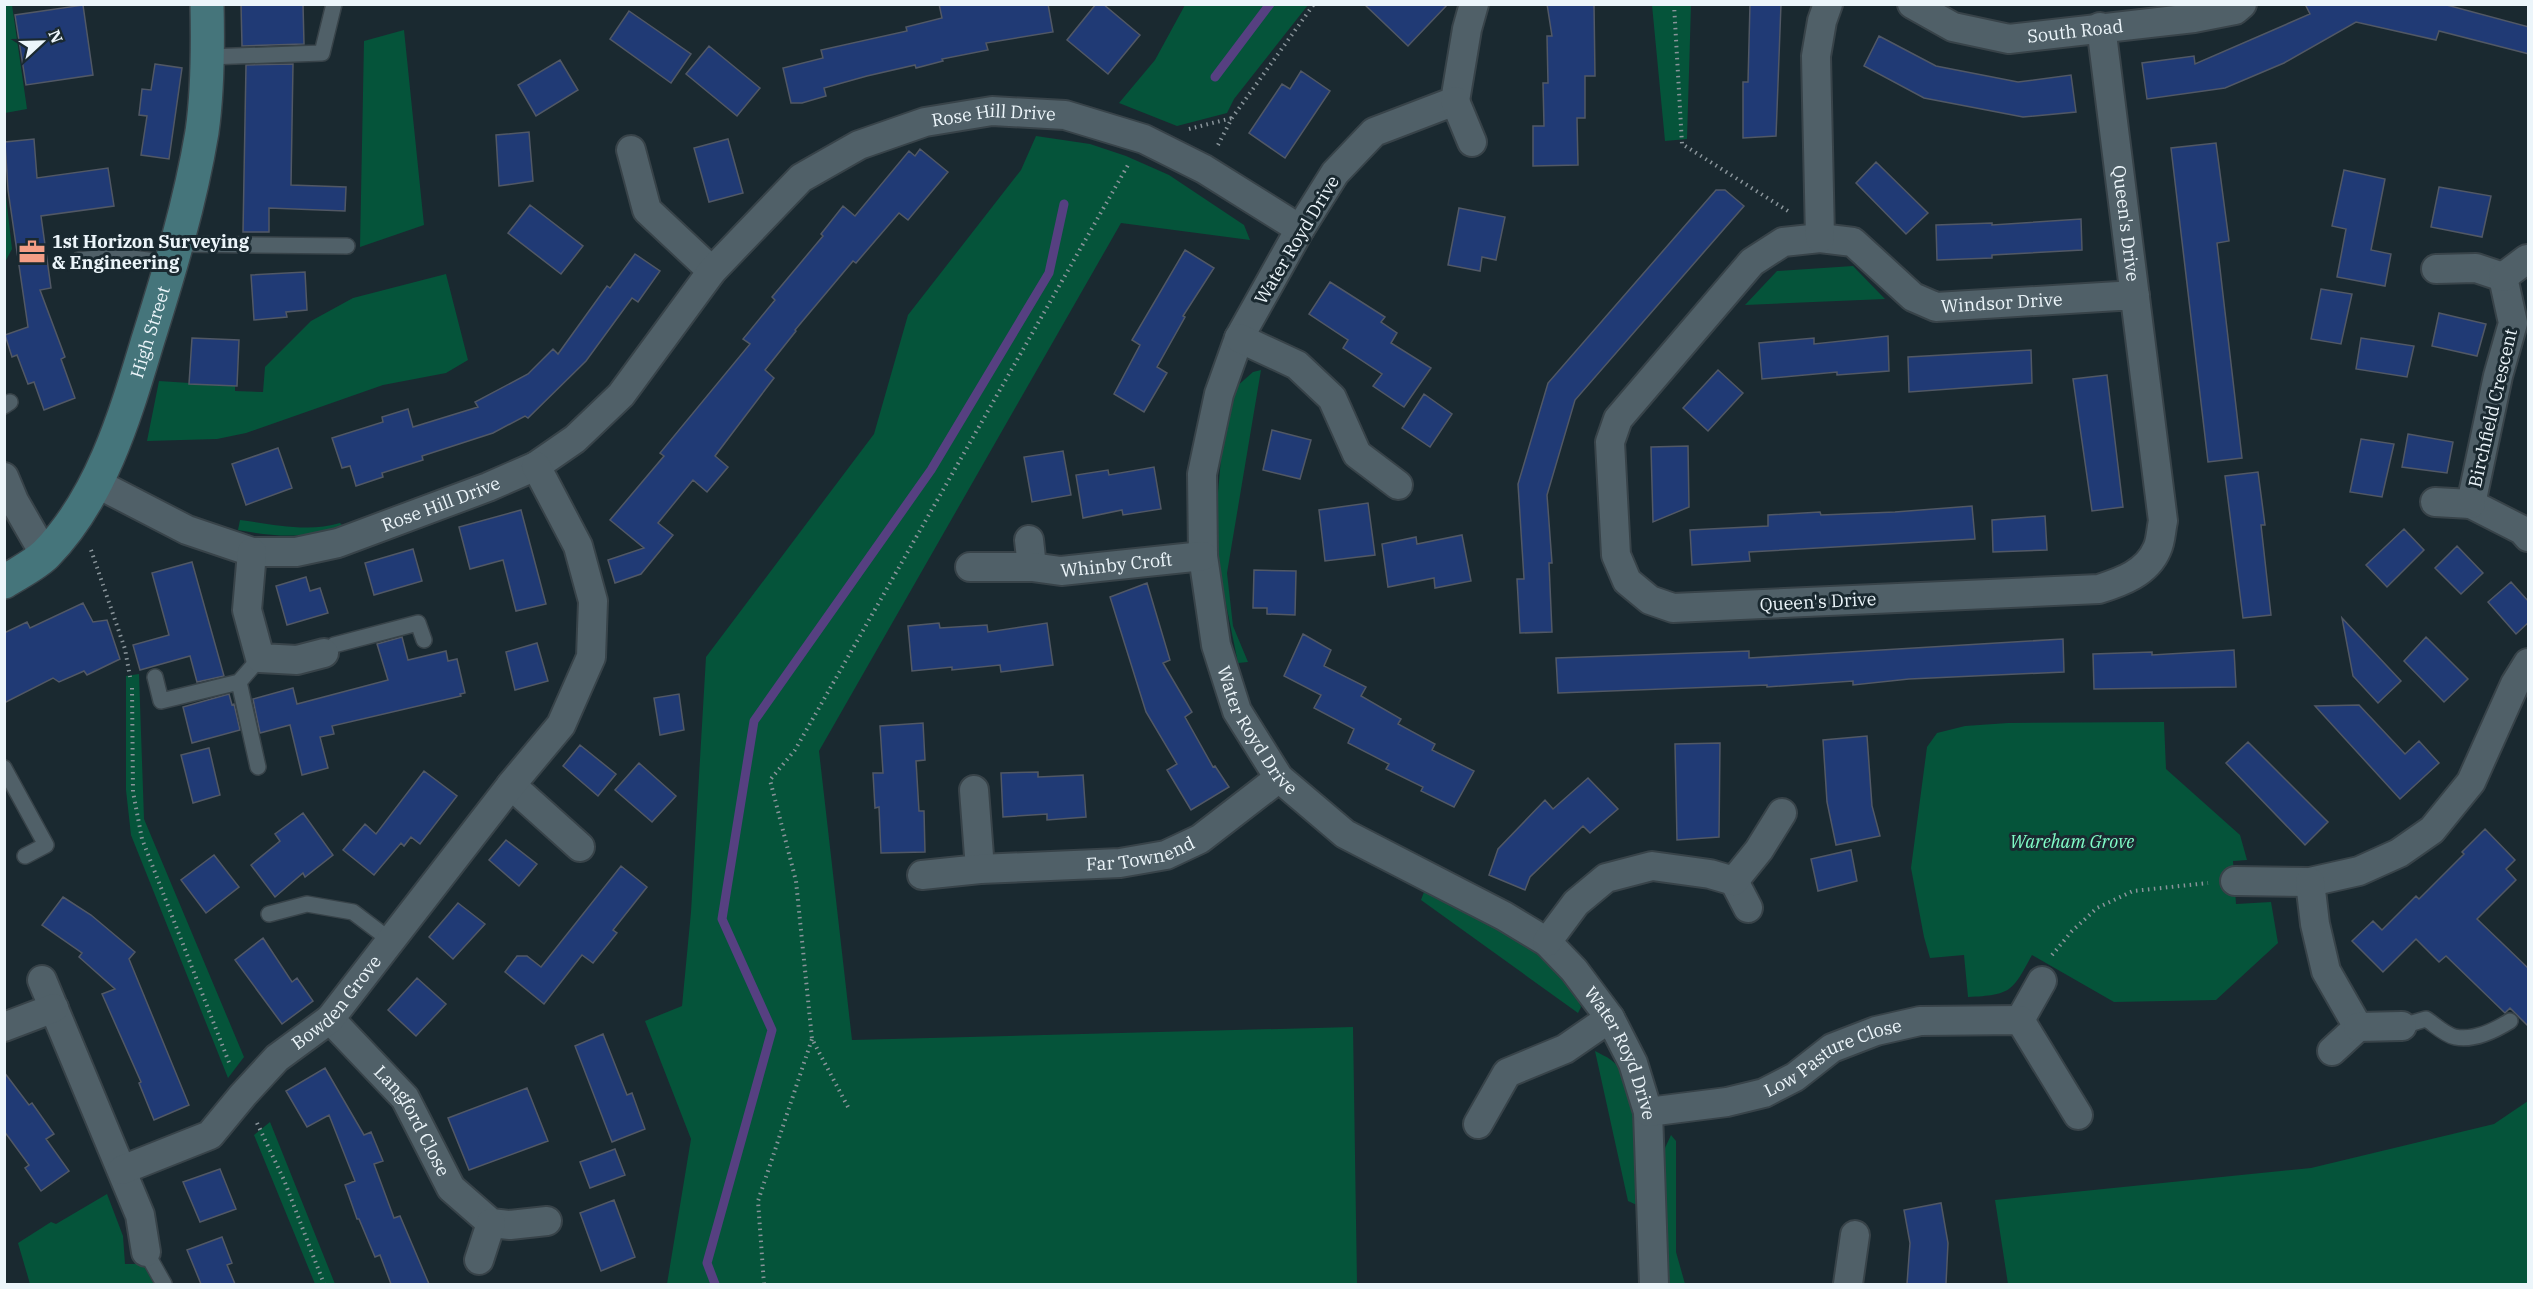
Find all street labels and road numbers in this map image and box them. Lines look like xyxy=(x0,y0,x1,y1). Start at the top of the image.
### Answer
street label: South Road xyxy=(2026,14,2125,48)
street label: Rose Hill Drive xyxy=(930,99,1056,132)
street label: Queen's Drive xyxy=(2108,164,2145,283)
street label: Water Royd Drive xyxy=(1249,171,1344,308)
street label: High Street xyxy=(125,283,175,381)
street label: Windsor Drive xyxy=(1940,287,2063,318)
street label: Birchfield Crescent xyxy=(2463,326,2522,490)
street label: Rose Hill Drive xyxy=(378,471,504,537)
street label: Whinby Croft xyxy=(1059,547,1173,582)
street label: Queen's Drive xyxy=(1759,587,1877,616)
street label: Water Royd Drive xyxy=(1212,663,1302,800)
street label: Far Townend xyxy=(1085,831,1198,875)
street label: Bowden Grove xyxy=(287,950,386,1054)
street label: Water Royd Drive xyxy=(1579,982,1660,1120)
street label: Low Pasture Close xyxy=(1760,1014,1904,1102)
street label: Langford Close xyxy=(369,1060,455,1180)

